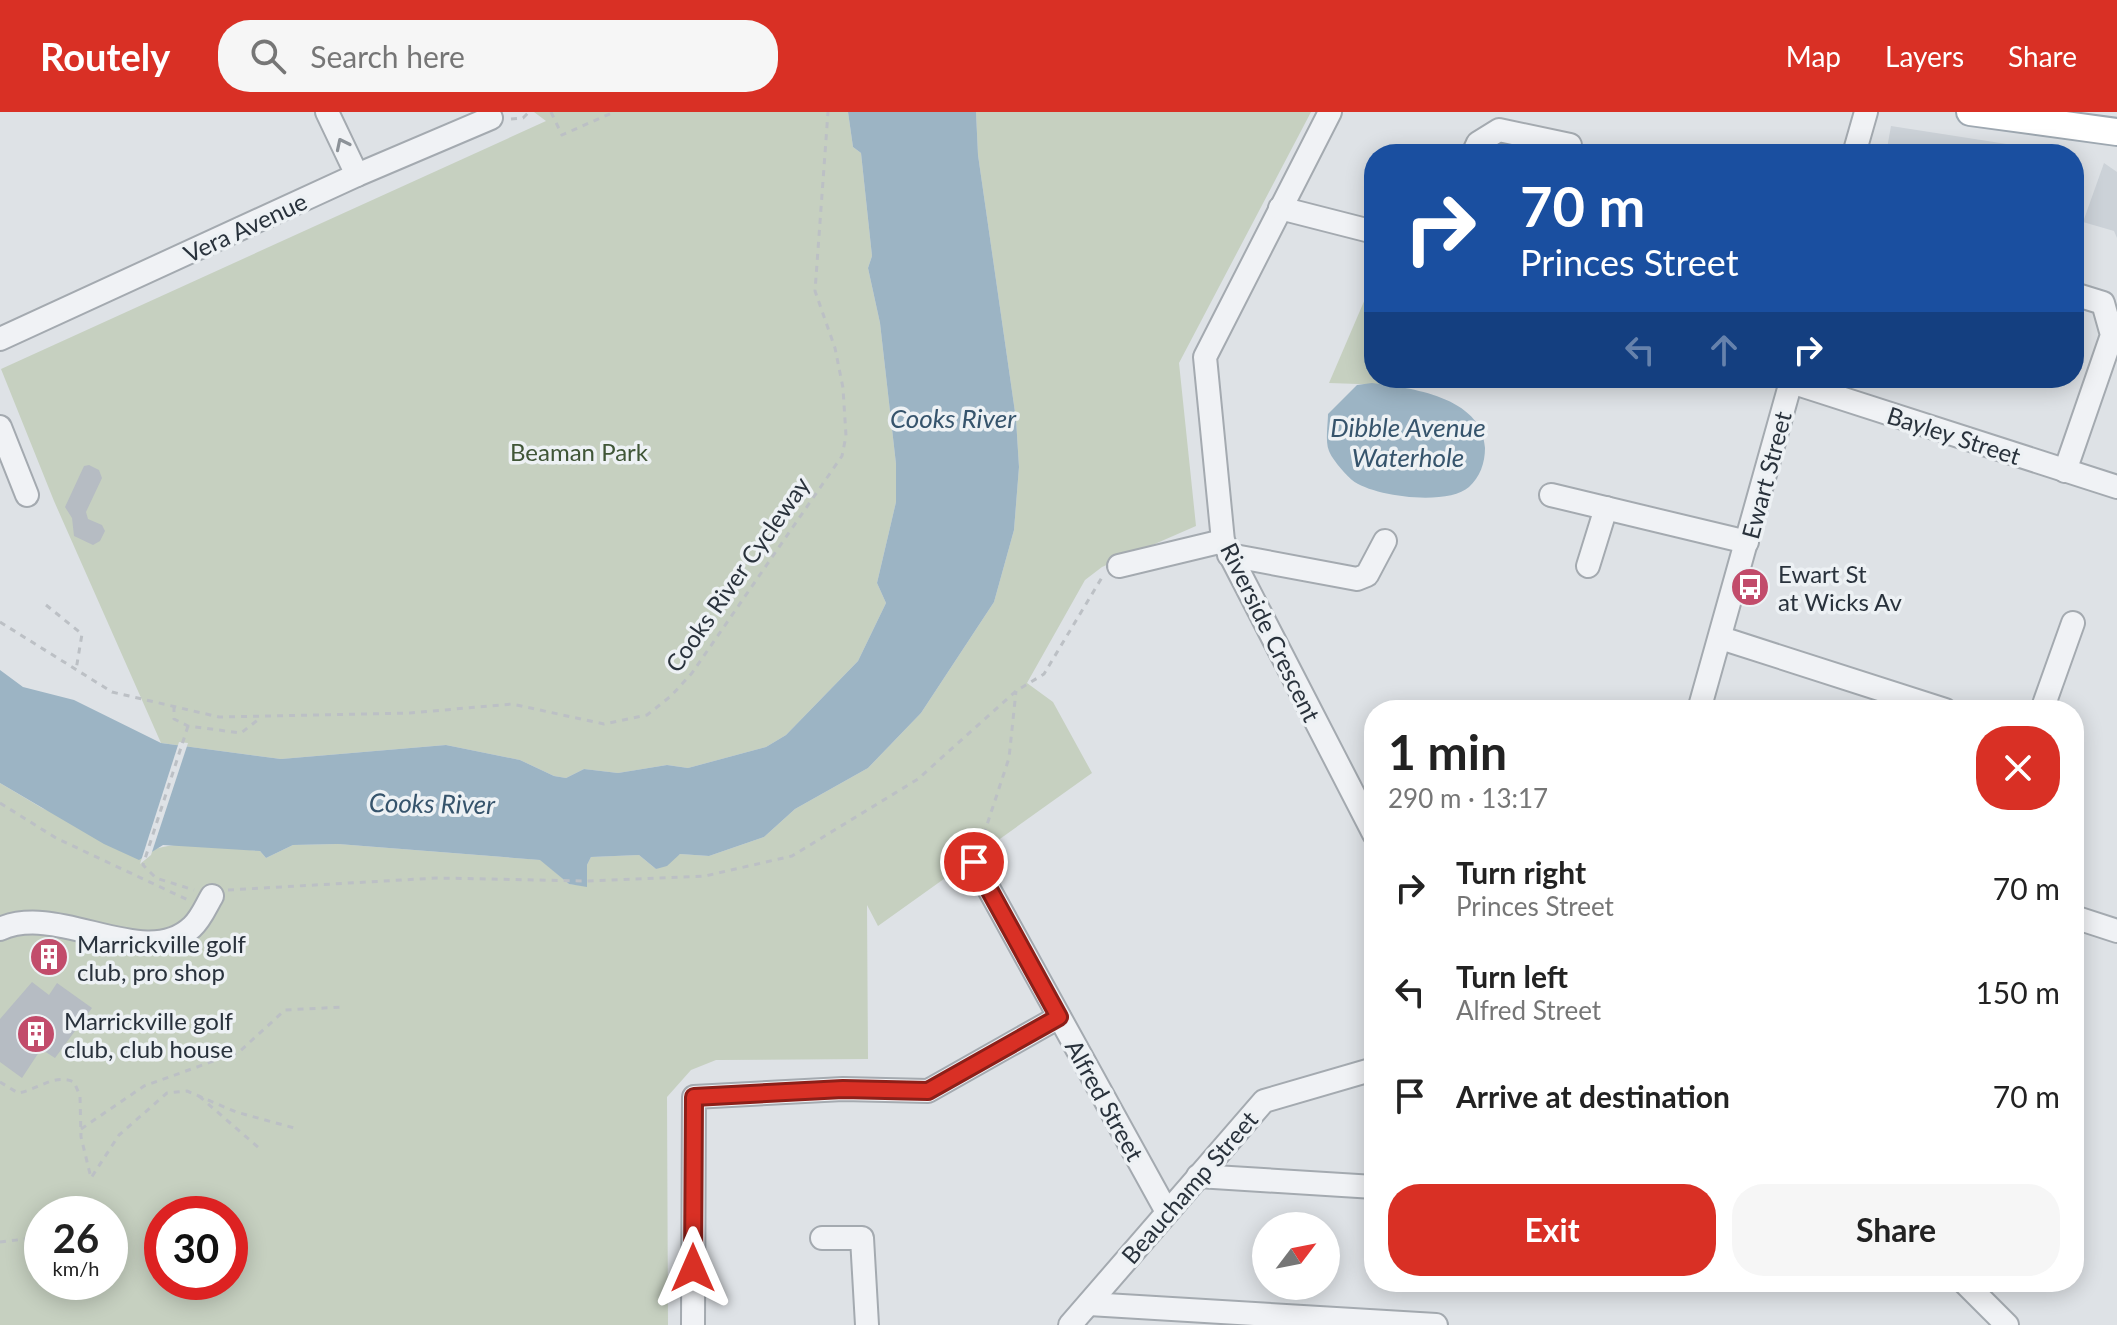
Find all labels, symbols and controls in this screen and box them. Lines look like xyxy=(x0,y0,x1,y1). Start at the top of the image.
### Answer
search box xyxy=(218,20,778,92)
text: Routely xyxy=(40,33,170,79)
icon: search xyxy=(246,34,290,78)
text: Search here xyxy=(310,38,465,74)
text: Map xyxy=(1786,39,1841,73)
text: Layers xyxy=(1885,39,1964,73)
text: Share xyxy=(2008,39,2077,73)
one-way arrow xyxy=(336,137,352,152)
text: 70 m xyxy=(1520,172,1645,239)
icon: right xyxy=(1388,176,1492,280)
street label: Vera Avenue xyxy=(179,186,311,268)
text: Princes Street xyxy=(1520,240,1739,284)
icon: left xyxy=(1618,328,1662,372)
icon: ahead xyxy=(1702,328,1746,372)
icon: right xyxy=(1786,328,1830,372)
street label: Bayley Street xyxy=(1884,400,2025,470)
water label: Cooks River xyxy=(890,402,1017,434)
street label: Ewart Street xyxy=(1735,408,1797,542)
water label: Dibble Avenue Waterhole xyxy=(1330,411,1486,473)
park label: Beaman Park xyxy=(510,437,649,466)
street label: Cooks River Cycleway xyxy=(659,470,816,677)
street label: Riverside Crescent xyxy=(1215,538,1327,727)
place label: Ewart St at Wicks Av xyxy=(1778,559,1902,616)
bus stop icon: Ewart St at Wicks Av xyxy=(1729,566,1771,608)
text: 1 min xyxy=(1388,723,1507,780)
button: close xyxy=(1976,726,2060,810)
text: 290 m · 13:17 xyxy=(1388,782,1548,814)
water label: Cooks River xyxy=(369,786,496,820)
pin xyxy=(940,828,1008,896)
icon: arrive xyxy=(952,840,996,884)
text: Turn right xyxy=(1456,854,1586,890)
icon: right xyxy=(1388,866,1432,910)
text: 70 m xyxy=(1993,870,2060,906)
text: Princes Street xyxy=(1456,890,1614,922)
place label: Marrickville golf club, pro shop xyxy=(77,929,247,986)
building icon: Marrickville golf club, pro shop xyxy=(28,936,70,978)
text: Turn left xyxy=(1456,958,1568,994)
icon: left xyxy=(1388,970,1432,1014)
text: 150 m xyxy=(1975,974,2060,1010)
text: Alfred Street xyxy=(1456,994,1601,1026)
place label: Marrickville golf club, club house xyxy=(64,1006,234,1063)
building icon: Marrickville golf club, club house xyxy=(15,1013,57,1055)
street label: Alfred Street xyxy=(1060,1034,1150,1166)
icon: arrive xyxy=(1388,1074,1432,1118)
text: Arrive at destination xyxy=(1456,1078,1730,1114)
text: 70 m xyxy=(1993,1078,2060,1114)
street label: Beauchamp Street xyxy=(1115,1105,1263,1269)
button: Exit xyxy=(1388,1184,1716,1276)
button: Share xyxy=(1732,1184,2060,1276)
speed limit sign: 30 xyxy=(144,1196,248,1300)
north arrow xyxy=(1252,1212,1340,1300)
map controls xyxy=(1252,1212,1340,1300)
text: 26 xyxy=(53,1214,99,1262)
position arrow xyxy=(651,1226,735,1310)
text: km/h xyxy=(53,1256,99,1280)

